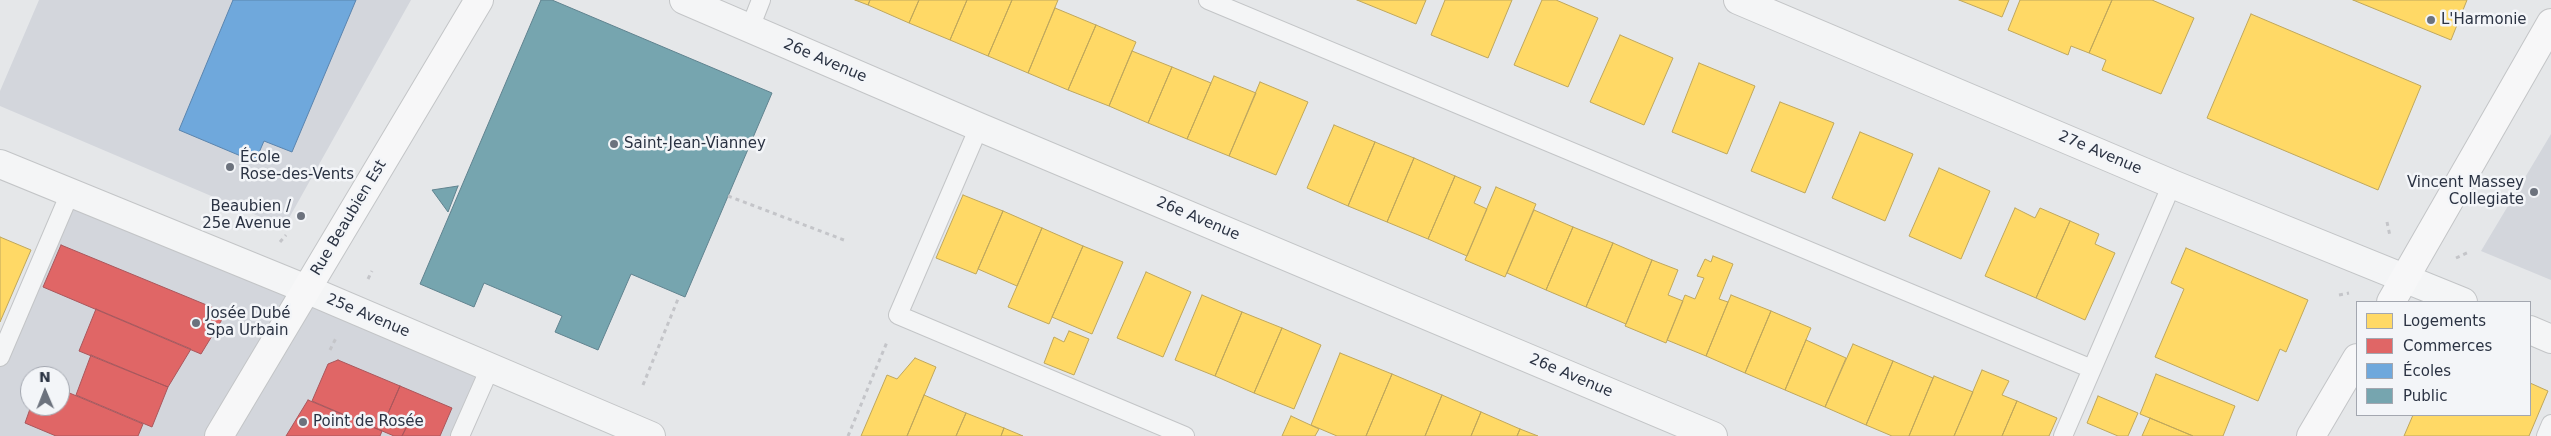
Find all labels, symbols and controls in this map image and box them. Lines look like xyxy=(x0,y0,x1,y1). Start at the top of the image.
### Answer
place label: L'Harmonie xyxy=(2441,11,2527,29)
marker: L'Harmonie xyxy=(2425,14,2437,26)
street label: 26e Avenue xyxy=(781,35,869,87)
street label: 27e Avenue xyxy=(2056,127,2144,179)
place label: Saint-Jean-Vianney xyxy=(624,135,766,153)
marker: Saint-Jean-Vianney xyxy=(608,138,620,150)
place label: École Rose-des-Vents xyxy=(240,149,354,184)
street label: Rue Beaubien Est xyxy=(307,157,391,279)
marker: École Rose-des-Vents xyxy=(224,161,236,173)
place label: Vincent Massey Collegiate xyxy=(2407,174,2524,209)
marker: Vincent Massey Collegiate xyxy=(2528,186,2540,198)
street label: 26e Avenue xyxy=(1154,193,1242,245)
place label: Beaubien / 25e Avenue xyxy=(202,198,291,233)
marker: Beaubien / 25e Avenue xyxy=(295,210,307,222)
street label: 25e Avenue xyxy=(324,290,412,342)
legend xyxy=(2356,301,2531,416)
place label: Josée Dubé Spa Urbain xyxy=(206,305,290,340)
text: Logements xyxy=(2403,312,2486,330)
marker: Josée Dubé Spa Urbain xyxy=(190,317,202,329)
text: Commerces xyxy=(2403,337,2492,355)
street label: 26e Avenue xyxy=(1527,350,1615,402)
text: Écoles xyxy=(2403,362,2451,380)
north arrow xyxy=(20,366,70,416)
text: N xyxy=(39,369,51,385)
text: Public xyxy=(2403,387,2447,405)
place label: Point de Rosée xyxy=(313,413,424,431)
marker: Point de Rosée xyxy=(297,416,309,428)

